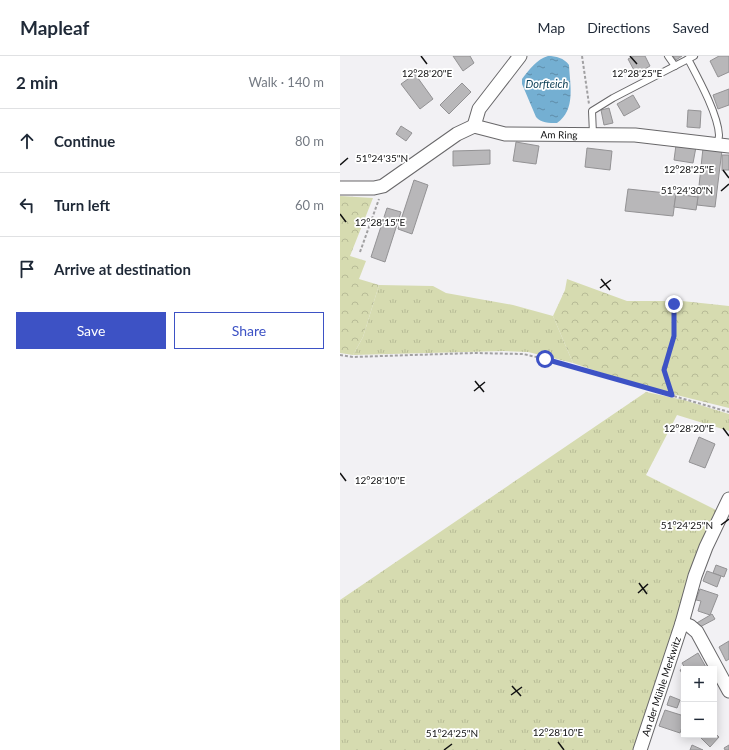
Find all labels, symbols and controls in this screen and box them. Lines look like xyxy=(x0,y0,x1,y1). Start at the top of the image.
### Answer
text: Mapleaf xyxy=(20,16,89,39)
text: Map xyxy=(538,19,565,36)
text: Directions xyxy=(587,19,650,36)
text: Saved xyxy=(672,19,709,36)
text: 12°28'20"E xyxy=(402,67,452,79)
text: 12°28'25"E xyxy=(612,67,662,79)
text: 2 min xyxy=(16,72,58,93)
text: Walk · 140 m xyxy=(248,74,324,90)
water label: Dorfteich xyxy=(526,77,569,90)
street label: Am Ring xyxy=(540,128,578,141)
icon: ahead xyxy=(16,130,38,152)
text: Continue xyxy=(54,132,115,150)
text: 80 m xyxy=(295,133,324,149)
text: 51°24'35"N xyxy=(356,152,408,164)
text: 12°28'25"E xyxy=(664,163,714,175)
text: 51°24'30"N xyxy=(661,184,713,196)
icon: left xyxy=(16,194,38,216)
text: Turn left xyxy=(54,196,110,214)
text: 60 m xyxy=(295,197,324,213)
text: 12°28'15"E xyxy=(355,216,405,228)
icon: arrive xyxy=(16,258,38,280)
text: Arrive at destination xyxy=(54,260,191,278)
route end xyxy=(665,295,683,313)
button: Save xyxy=(16,312,166,349)
button: Share xyxy=(174,312,324,349)
route start xyxy=(536,350,554,368)
text: 12°28'20"E xyxy=(664,422,714,434)
text: 12°28'10"E xyxy=(355,474,405,486)
text: 51°24'25"N xyxy=(661,519,713,531)
street label: An der Mühle Merkwitz xyxy=(639,635,683,738)
map controls xyxy=(681,666,717,738)
button: + xyxy=(681,666,717,702)
button: − xyxy=(681,702,717,738)
text: 12°28'10"E xyxy=(533,726,583,738)
text: 51°24'25"N xyxy=(426,727,478,739)

